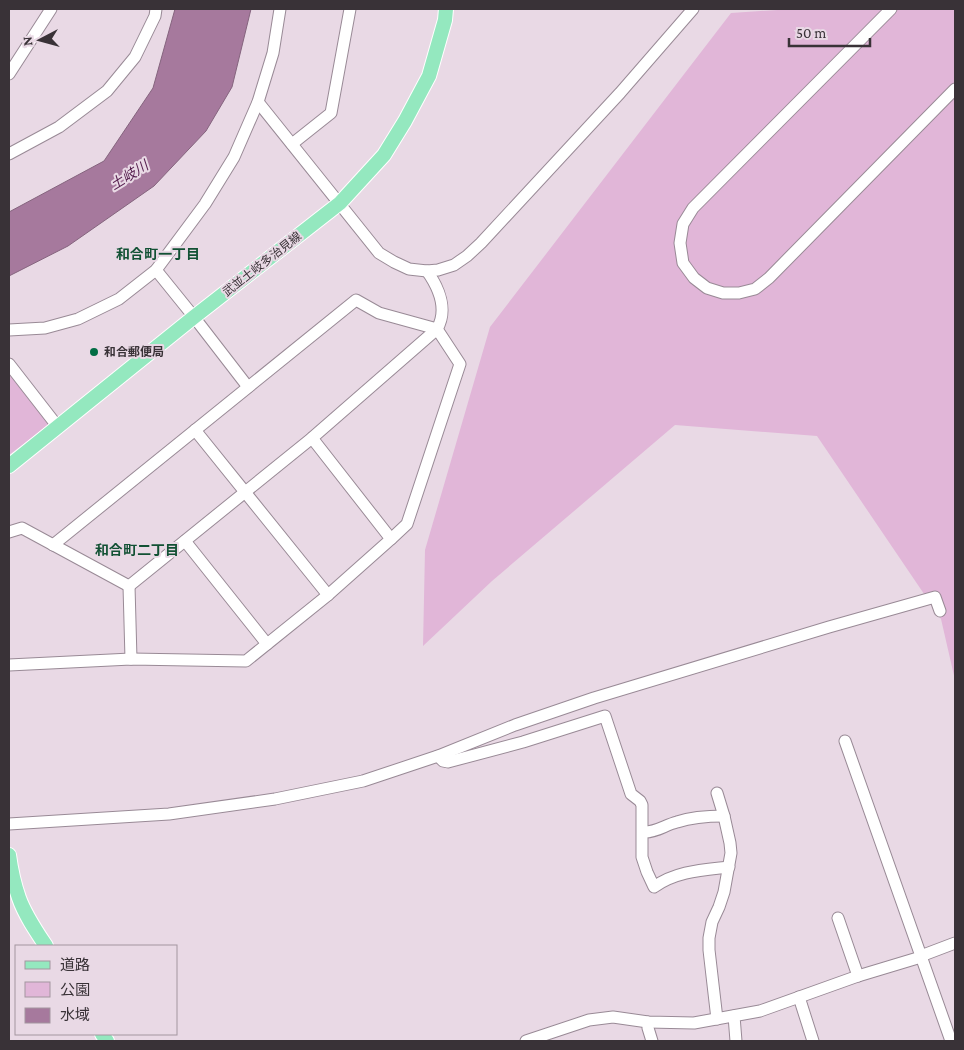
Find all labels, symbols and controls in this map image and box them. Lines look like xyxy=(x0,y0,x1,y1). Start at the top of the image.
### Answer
north arrow xyxy=(15,15,65,65)
scale bar xyxy=(789,15,870,47)
text: 50 m xyxy=(796,25,826,41)
text: N xyxy=(19,35,36,47)
water label: 土岐川 xyxy=(107,156,153,193)
street label: 武並土岐多治見線 xyxy=(220,229,304,299)
district label: 和合町一丁目 xyxy=(116,246,200,262)
place label: 和合郵便局 xyxy=(104,345,164,359)
marker: 和合郵便局 xyxy=(88,346,100,358)
district label: 和合町二丁目 xyxy=(95,542,179,558)
legend xyxy=(15,945,178,1035)
text: 道路 xyxy=(60,957,90,973)
text: 公園 xyxy=(60,982,90,998)
text: 水域 xyxy=(60,1007,90,1023)

